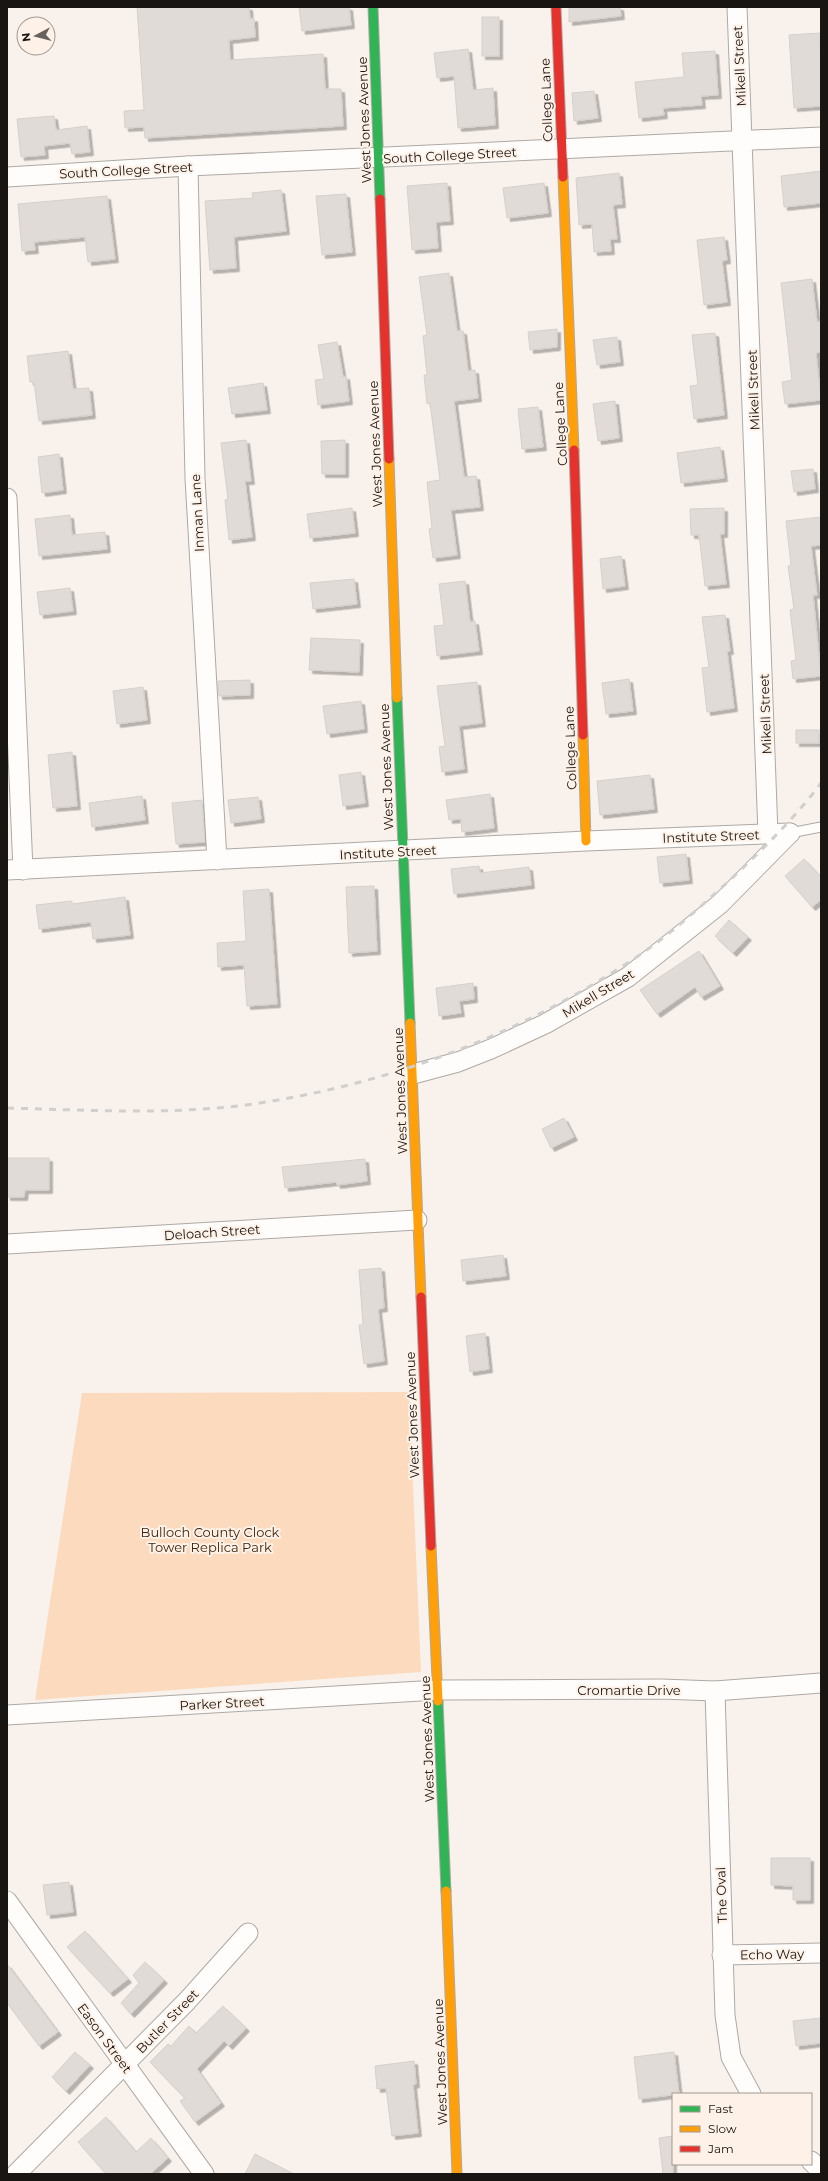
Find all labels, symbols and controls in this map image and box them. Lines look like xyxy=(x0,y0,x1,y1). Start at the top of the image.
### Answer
north arrow xyxy=(16,16,56,56)
street label: Mikell Street xyxy=(729,25,749,107)
text: N xyxy=(19,32,34,42)
street label: West Jones Avenue xyxy=(354,56,374,184)
street label: College Lane xyxy=(537,58,555,142)
street label: South College Street xyxy=(383,144,517,166)
street label: South College Street xyxy=(59,159,193,181)
street label: Mikell Street xyxy=(744,349,762,431)
street label: West Jones Avenue xyxy=(365,380,385,508)
street label: College Lane xyxy=(550,381,570,466)
street label: Inman Lane xyxy=(187,473,207,553)
street label: Mikell Street xyxy=(756,673,774,755)
street label: West Jones Avenue xyxy=(376,703,396,831)
street label: College Lane xyxy=(561,706,579,790)
street label: Institute Street xyxy=(662,826,760,846)
street label: Institute Street xyxy=(339,841,437,863)
street label: Mikell Street xyxy=(559,965,637,1021)
street label: West Jones Avenue xyxy=(390,1027,410,1155)
street label: Deloach Street xyxy=(163,1221,261,1243)
street label: West Jones Avenue xyxy=(402,1351,422,1479)
park label: Bulloch County Clock Tower Replica Park xyxy=(141,1524,280,1555)
street label: West Jones Avenue xyxy=(417,1675,437,1803)
street label: Cromartie Drive xyxy=(577,1682,681,1698)
street label: Parker Street xyxy=(179,1693,265,1713)
street label: The Oval xyxy=(712,1867,730,1923)
street label: Echo Way xyxy=(740,1945,805,1963)
street label: Butler Street xyxy=(132,1986,202,2056)
street label: West Jones Avenue xyxy=(430,1998,450,2126)
street label: Eason Street xyxy=(74,2000,136,2076)
legend xyxy=(672,2093,812,2165)
text: Fast xyxy=(708,2101,733,2116)
text: Slow xyxy=(708,2121,737,2136)
text: Jam xyxy=(707,2141,734,2156)

